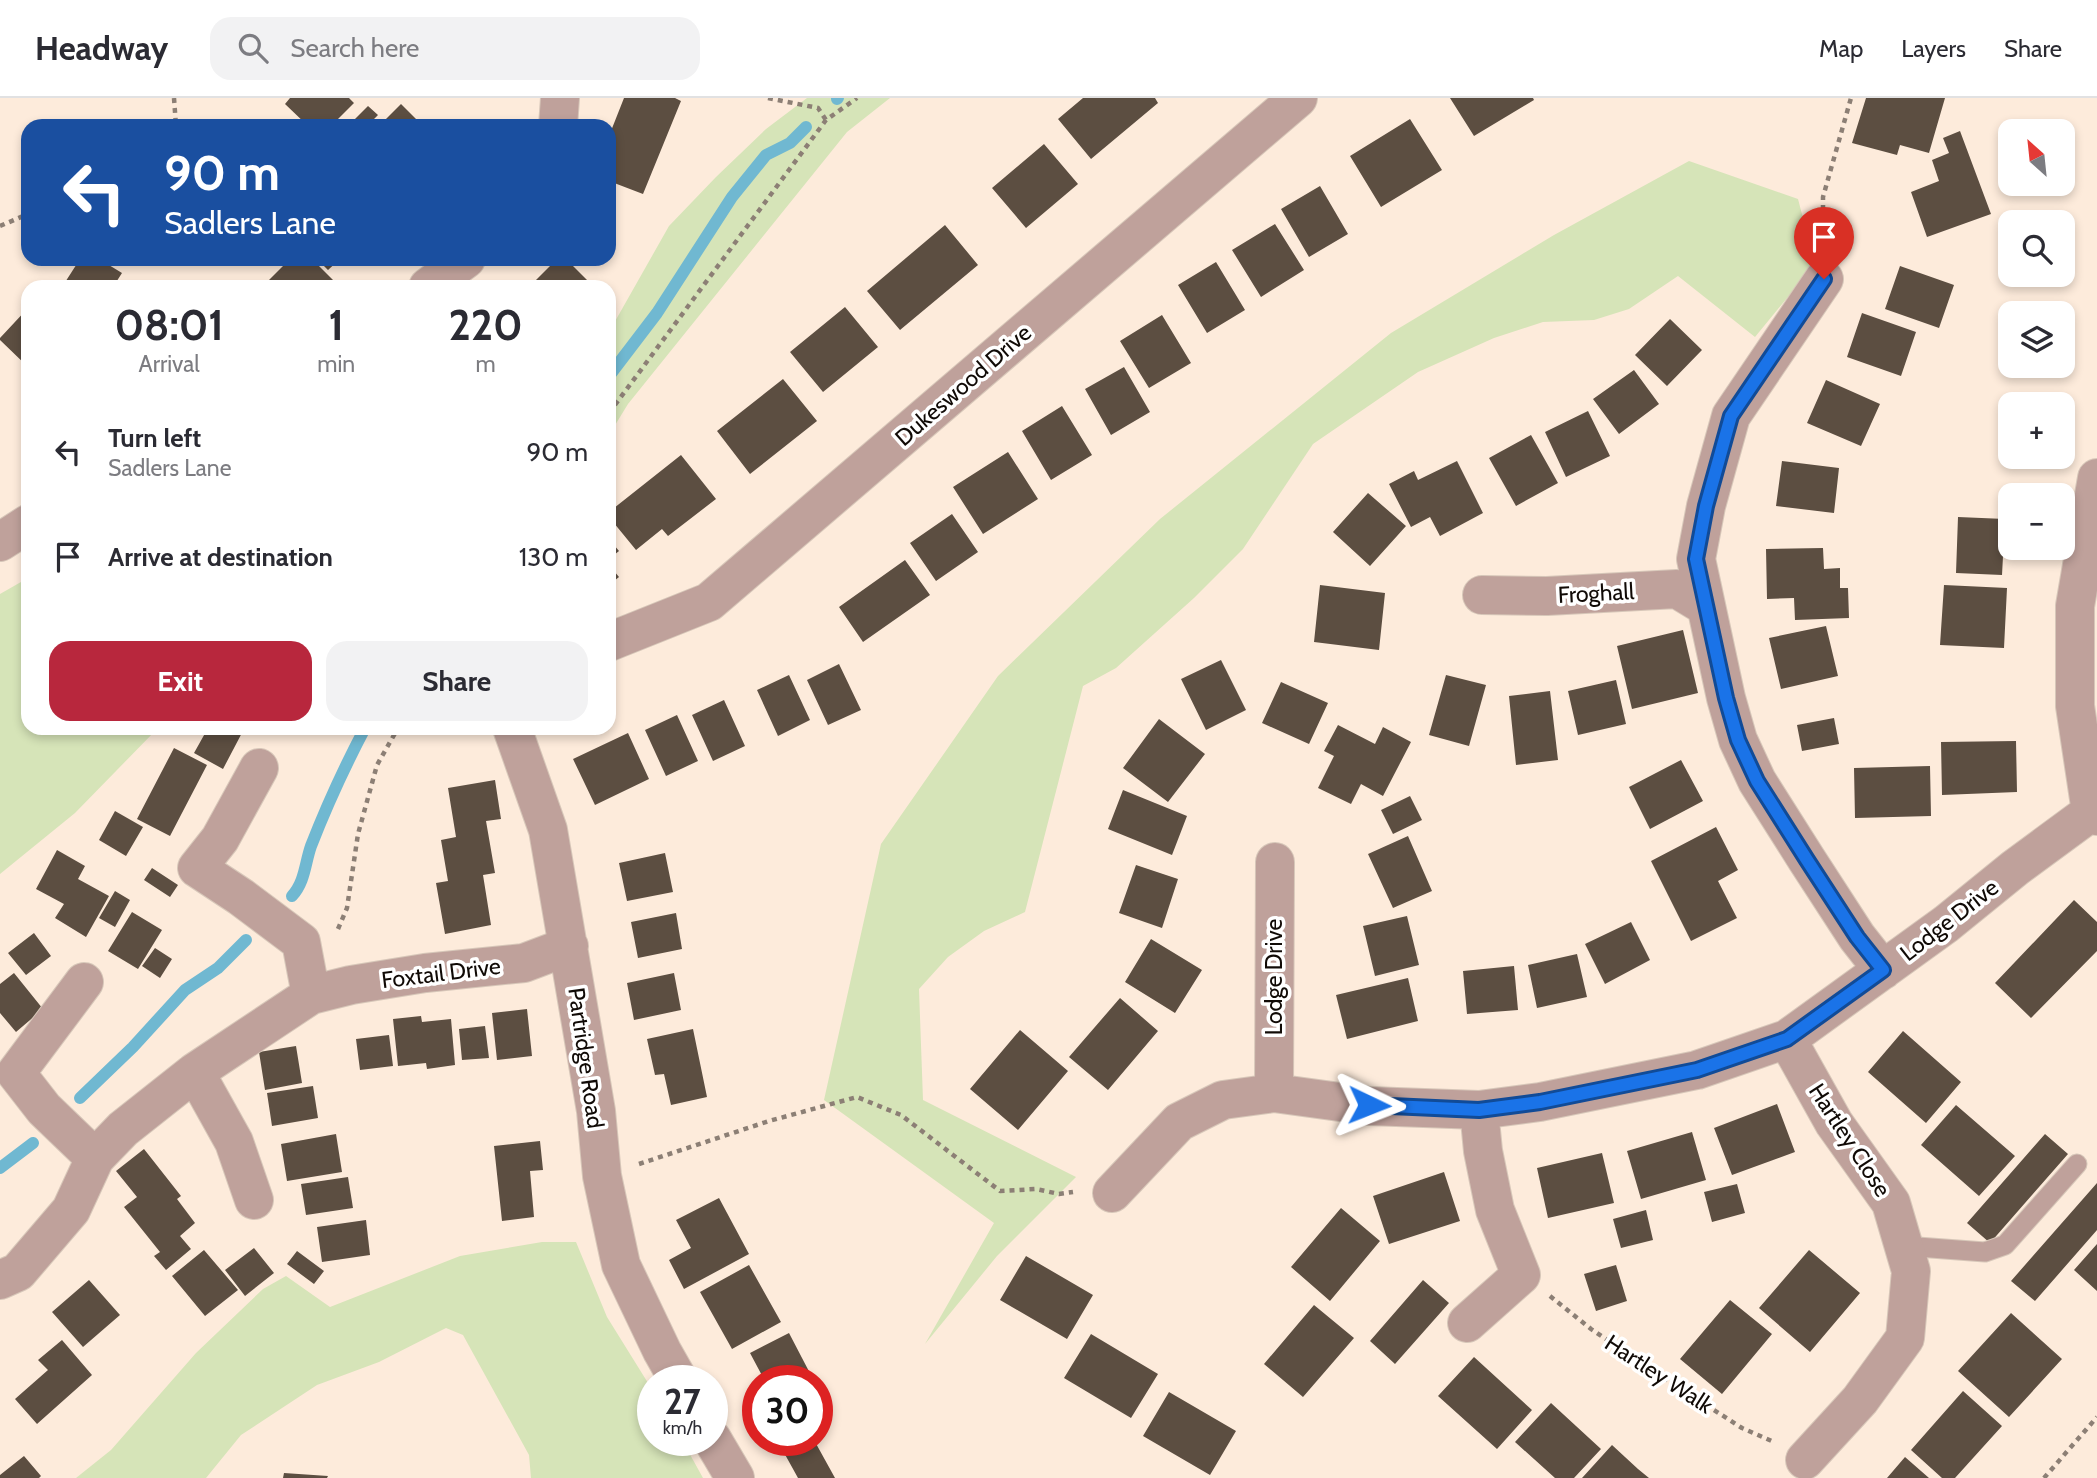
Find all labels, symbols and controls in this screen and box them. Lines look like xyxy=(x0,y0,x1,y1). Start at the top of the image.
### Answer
search box xyxy=(210,17,700,80)
text: Headway xyxy=(35,28,168,68)
icon: search xyxy=(234,29,272,67)
text: Search here xyxy=(290,32,419,64)
text: Map xyxy=(1819,34,1863,63)
text: Layers xyxy=(1901,34,1966,63)
text: Share xyxy=(2004,34,2062,63)
north arrow xyxy=(1998,119,2076,196)
map controls xyxy=(1998,119,2075,560)
text: 90 m xyxy=(164,143,280,202)
icon: left xyxy=(49,147,140,238)
text: Sadlers Lane xyxy=(164,203,336,242)
pin xyxy=(1794,207,1854,279)
button: search xyxy=(1998,210,2075,287)
icon: arrive xyxy=(1805,218,1843,256)
text: 08:01 xyxy=(114,299,224,351)
text: 1 xyxy=(328,299,344,351)
text: 220 xyxy=(449,299,523,351)
button: layers xyxy=(1998,301,2075,378)
street label: Dukeswood Drive xyxy=(889,318,1037,452)
text: Arrival xyxy=(139,350,200,378)
text: min xyxy=(317,350,355,378)
text: m xyxy=(475,350,496,378)
button: + xyxy=(1998,392,2075,469)
text: Turn left xyxy=(108,422,201,454)
icon: left xyxy=(49,433,87,471)
text: 90 m xyxy=(526,436,588,468)
text: Sadlers Lane xyxy=(108,454,232,482)
button: − xyxy=(1998,483,2075,560)
icon: arrive xyxy=(49,538,87,576)
text: Arrive at destination xyxy=(108,541,333,573)
text: 130 m xyxy=(519,541,588,573)
street label: Froghall xyxy=(1557,577,1635,609)
button: Exit xyxy=(49,641,312,721)
button: Share xyxy=(326,641,588,721)
street label: Lodge Drive xyxy=(1894,873,2004,967)
street label: Lodge Drive xyxy=(1260,918,1288,1035)
street label: Foxtail Drive xyxy=(380,952,502,994)
street label: Partridge Road xyxy=(562,986,610,1130)
position arrow xyxy=(1332,1068,1406,1142)
street label: Hartley Close xyxy=(1803,1078,1897,1202)
street label: Hartley Walk xyxy=(1600,1329,1719,1420)
speed limit sign: 30 xyxy=(742,1365,833,1456)
text: 27 xyxy=(664,1380,701,1423)
text: km/h xyxy=(663,1417,702,1439)

